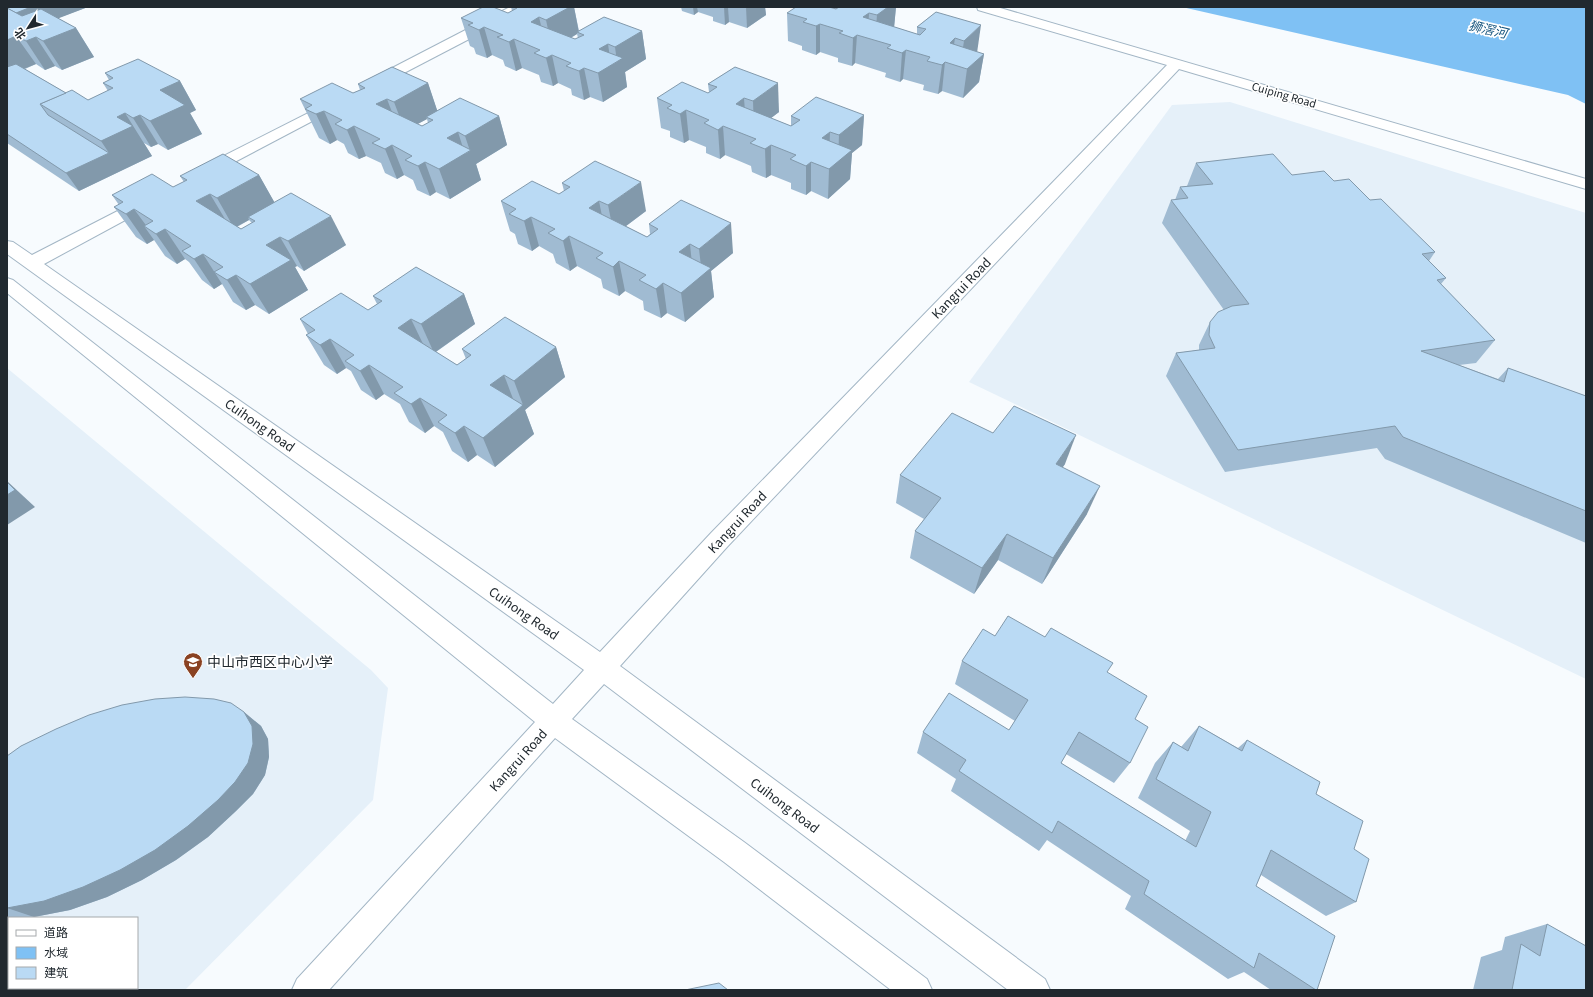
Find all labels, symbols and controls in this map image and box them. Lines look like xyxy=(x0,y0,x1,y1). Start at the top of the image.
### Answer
north arrow xyxy=(8,8,48,48)
water label: 狮滘河 xyxy=(1467,17,1512,44)
text: 北 xyxy=(11,25,30,42)
street label: Cuiping Road xyxy=(1250,78,1318,113)
street label: Kangrui Road xyxy=(927,253,996,324)
street label: Cuihong Road xyxy=(220,394,299,457)
street label: Kangrui Road xyxy=(704,487,772,558)
street label: Cuihong Road xyxy=(484,582,563,645)
school or university icon: 中山市西区中心小学 xyxy=(182,651,204,679)
place label: 中山市西区中心小学 xyxy=(207,653,333,673)
street label: Kangrui Road xyxy=(485,725,552,797)
street label: Cuihong Road xyxy=(746,773,823,838)
legend xyxy=(8,917,138,989)
text: 道路 xyxy=(44,925,68,942)
text: 水域 xyxy=(44,945,68,962)
text: 建筑 xyxy=(44,965,68,982)

